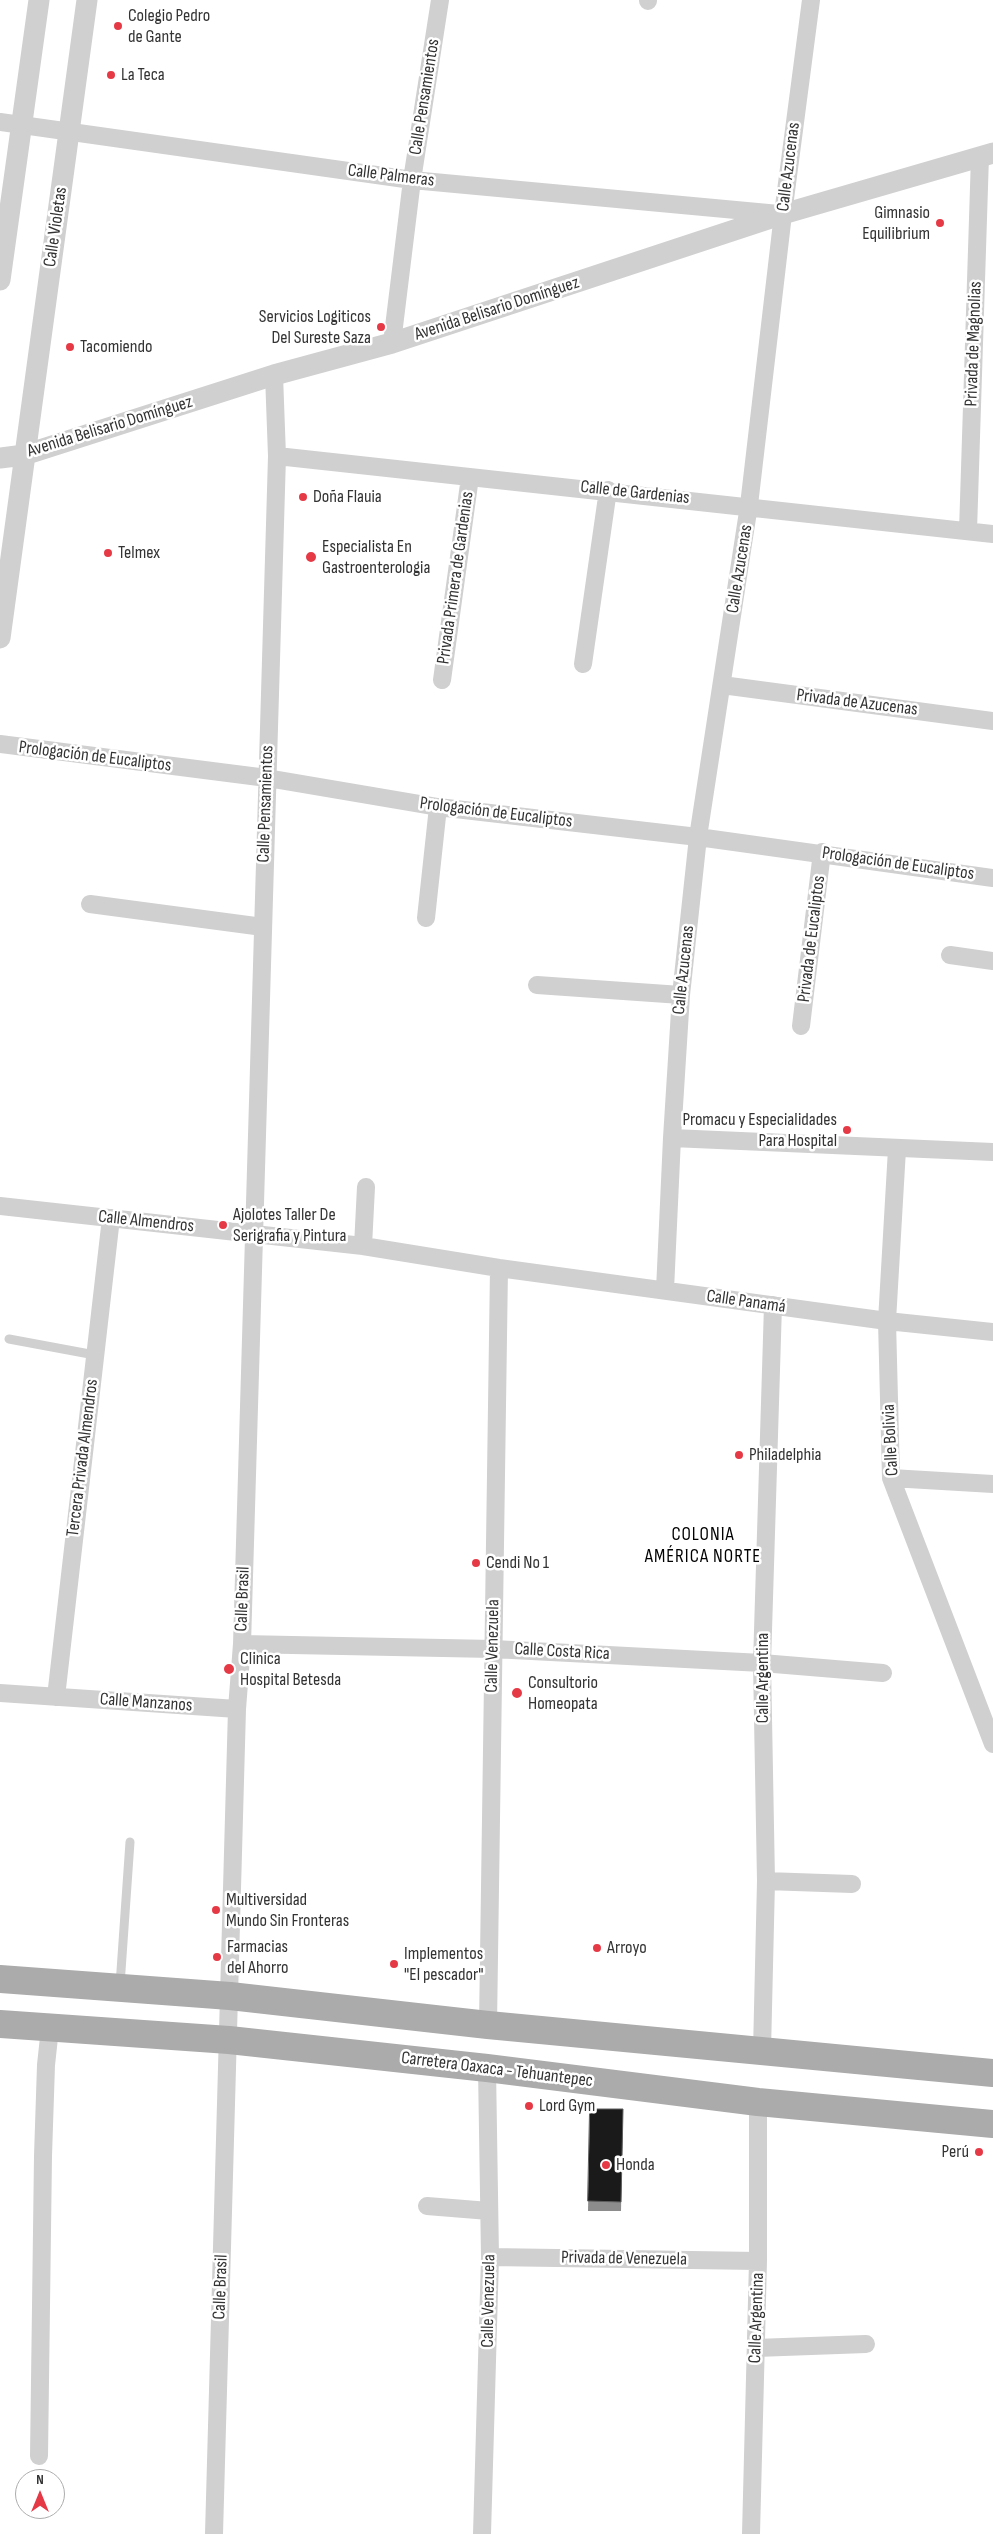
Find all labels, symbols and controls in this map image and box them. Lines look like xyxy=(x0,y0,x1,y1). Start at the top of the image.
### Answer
place label: Colegio Pedro de Gante xyxy=(128,5,210,48)
marker: Colegio Pedro de Gante xyxy=(112,20,124,32)
street label: Calle Pensamientos xyxy=(405,37,445,157)
place label: La Teca xyxy=(121,64,165,86)
marker: La Teca xyxy=(105,69,117,81)
street label: Calle Azucenas xyxy=(773,121,805,213)
street label: Calle Palmeras xyxy=(347,160,435,192)
street label: Calle Violetas xyxy=(40,186,72,268)
place label: Gimnasio Equilibrium xyxy=(862,202,930,244)
marker: Gimnasio Equilibrium xyxy=(934,217,946,229)
street label: Avenida Belisario Domínguez xyxy=(412,272,582,346)
street label: Privada de Magnolias xyxy=(961,281,987,407)
place label: Servicios Logiticos Del Sureste Saza xyxy=(259,306,371,348)
marker: Servicios Logiticos Del Sureste Saza xyxy=(375,321,387,333)
place label: Tacomiendo xyxy=(80,336,152,358)
marker: Tacomiendo xyxy=(64,341,76,353)
street label: Avenida Belisario Domínguez xyxy=(25,392,195,462)
street label: Calle de Gardenias xyxy=(579,477,691,509)
place label: Doña Flauia xyxy=(313,486,382,508)
street label: Privada Primera de Gardenias xyxy=(433,490,479,666)
marker: Doña Flauia xyxy=(297,491,309,503)
street label: Calle Azucenas xyxy=(722,523,758,615)
place label: Especialista En Gastroenterologia xyxy=(322,536,430,578)
place label: Telmex xyxy=(118,542,160,564)
marker: Telmex xyxy=(102,547,114,559)
marker: Especialista En Gastroenterologia xyxy=(304,550,318,564)
street label: Privada de Azucenas xyxy=(795,685,919,721)
street label: Prologación de Eucaliptos xyxy=(18,737,172,777)
street label: Calle Pensamientos xyxy=(253,745,279,863)
street label: Prologación de Eucaliptos xyxy=(419,793,573,833)
street label: Prologación de Eucaliptos xyxy=(821,843,975,885)
street label: Privada de Eucaliptos xyxy=(794,875,830,1003)
street label: Calle Azucenas xyxy=(669,924,699,1016)
place label: Promacu y Especialidades Para Hospital xyxy=(682,1109,837,1152)
marker: Promacu y Especialidades Para Hospital xyxy=(841,1124,853,1136)
place label: Ajolotes Taller De Serigrafia y Pintura xyxy=(233,1204,347,1246)
street label: Calle Almendros xyxy=(97,1206,195,1238)
marker: Ajolotes Taller De Serigrafia y Pintura xyxy=(217,1219,229,1231)
street label: Calle Panamá xyxy=(705,1286,787,1318)
street label: Tercera Privada Almendros xyxy=(63,1378,103,1538)
street label: Calle Bolivia xyxy=(878,1404,904,1476)
place label: Philadelphia xyxy=(749,1444,821,1466)
marker: Philadelphia xyxy=(733,1449,745,1461)
district label: COLONIA AMÉRICA NORTE xyxy=(643,1524,763,1568)
place label: Cendi No 1 xyxy=(486,1552,549,1574)
marker: Cendi No 1 xyxy=(470,1557,482,1569)
street label: Calle Brasil xyxy=(231,1566,255,1632)
street label: Calle Venezuela xyxy=(481,1599,505,1693)
street label: Calle Argentina xyxy=(752,1633,774,1723)
street label: Calle Costa Rica xyxy=(514,1639,610,1665)
place label: Clinica Hospital Betesda xyxy=(240,1648,341,1690)
marker: Clinica Hospital Betesda xyxy=(222,1662,236,1676)
place label: Consultorio Homeopata xyxy=(528,1672,598,1715)
marker: Consultorio Homeopata xyxy=(510,1686,524,1700)
street label: Calle Manzanos xyxy=(99,1689,193,1717)
place label: Multiversidad Mundo Sin Fronteras xyxy=(226,1889,349,1932)
marker: Multiversidad Mundo Sin Fronteras xyxy=(210,1904,222,1916)
place label: Farmacias del Ahorro xyxy=(227,1936,289,1978)
place label: Arroyo xyxy=(607,1937,647,1959)
marker: Arroyo xyxy=(591,1942,603,1954)
place label: Implementos "El pescador" xyxy=(404,1943,483,1986)
marker: Farmacias del Ahorro xyxy=(211,1951,223,1963)
marker: Implementos "El pescador" xyxy=(388,1958,400,1970)
street label: Carretera Oaxaca - Tehuantepec xyxy=(400,2048,594,2092)
place label: Lord Gym xyxy=(539,2095,595,2117)
marker: Lord Gym xyxy=(523,2100,535,2112)
place label: Perú xyxy=(941,2141,969,2163)
marker: Perú xyxy=(973,2146,985,2158)
place label: Honda xyxy=(616,2154,655,2176)
marker: Honda xyxy=(600,2159,612,2171)
street label: Privada de Venezuela xyxy=(561,2247,687,2271)
street label: Calle Brasil xyxy=(209,2254,233,2320)
street label: Calle Venezuela xyxy=(477,2254,501,2348)
street label: Calle Argentina xyxy=(745,2272,769,2364)
north arrow xyxy=(15,2469,65,2519)
text: N xyxy=(36,2471,44,2488)

